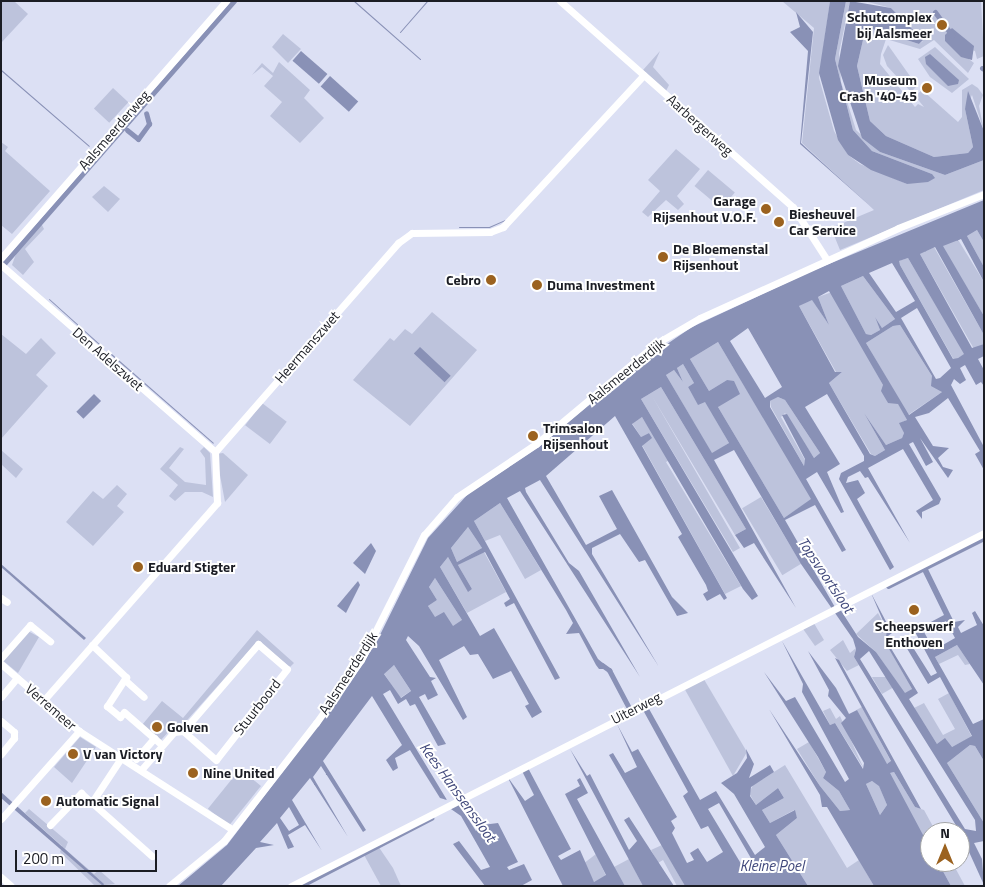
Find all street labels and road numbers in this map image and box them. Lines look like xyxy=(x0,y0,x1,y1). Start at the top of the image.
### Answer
street label: Aalsmeerderweg xyxy=(75,87,153,173)
street label: Aarbergerweg xyxy=(663,91,737,159)
street label: Heermanszwet xyxy=(271,308,343,386)
street label: Den Adelszwet xyxy=(69,324,147,394)
street label: Aalsmeerderdijk xyxy=(584,335,668,407)
street label: Aalsmeerderdijk xyxy=(315,629,381,717)
street label: Stuurboord xyxy=(230,676,284,738)
street label: Verremeer xyxy=(22,680,80,734)
street label: Uiterweg xyxy=(608,688,664,728)

